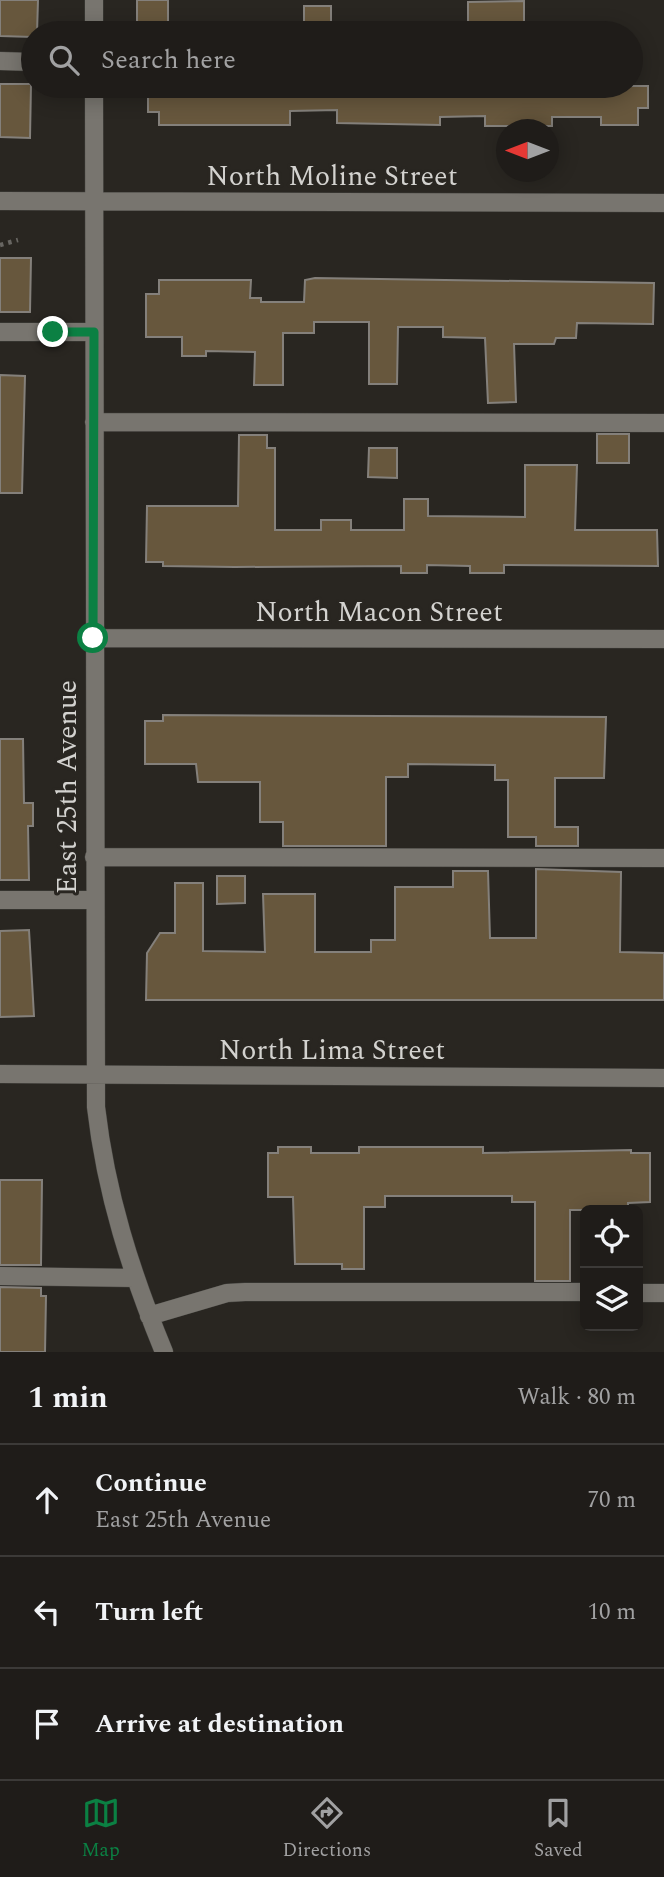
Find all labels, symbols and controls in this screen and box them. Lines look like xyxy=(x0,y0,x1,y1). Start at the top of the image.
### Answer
search box xyxy=(21,21,643,98)
text: Search here xyxy=(101,40,236,80)
icon: search xyxy=(45,41,83,79)
north arrow xyxy=(496,119,559,182)
street label: North Moline Street xyxy=(206,155,458,198)
route end xyxy=(37,316,68,347)
street label: North Macon Street xyxy=(255,591,503,634)
route start xyxy=(77,622,108,653)
street label: East 25th Avenue xyxy=(46,680,89,894)
street label: North Lima Street xyxy=(219,1029,445,1072)
map controls xyxy=(580,1205,643,1331)
button: locate xyxy=(580,1205,643,1268)
button: layers xyxy=(580,1268,643,1331)
text: 1 min xyxy=(28,1375,108,1421)
text: Walk · 80 m xyxy=(517,1380,636,1415)
text: Continue xyxy=(95,1463,207,1503)
icon: ahead xyxy=(28,1481,66,1519)
text: 70 m xyxy=(587,1483,636,1518)
text: East 25th Avenue xyxy=(95,1503,271,1538)
text: Turn left xyxy=(95,1592,203,1632)
icon: left xyxy=(28,1593,66,1631)
text: 10 m xyxy=(587,1595,636,1630)
text: Arrive at destination xyxy=(95,1704,344,1744)
icon: arrive xyxy=(28,1705,66,1743)
tab: Map xyxy=(81,1794,120,1865)
tab: Directions xyxy=(282,1794,371,1865)
tab: Saved xyxy=(534,1794,583,1865)

